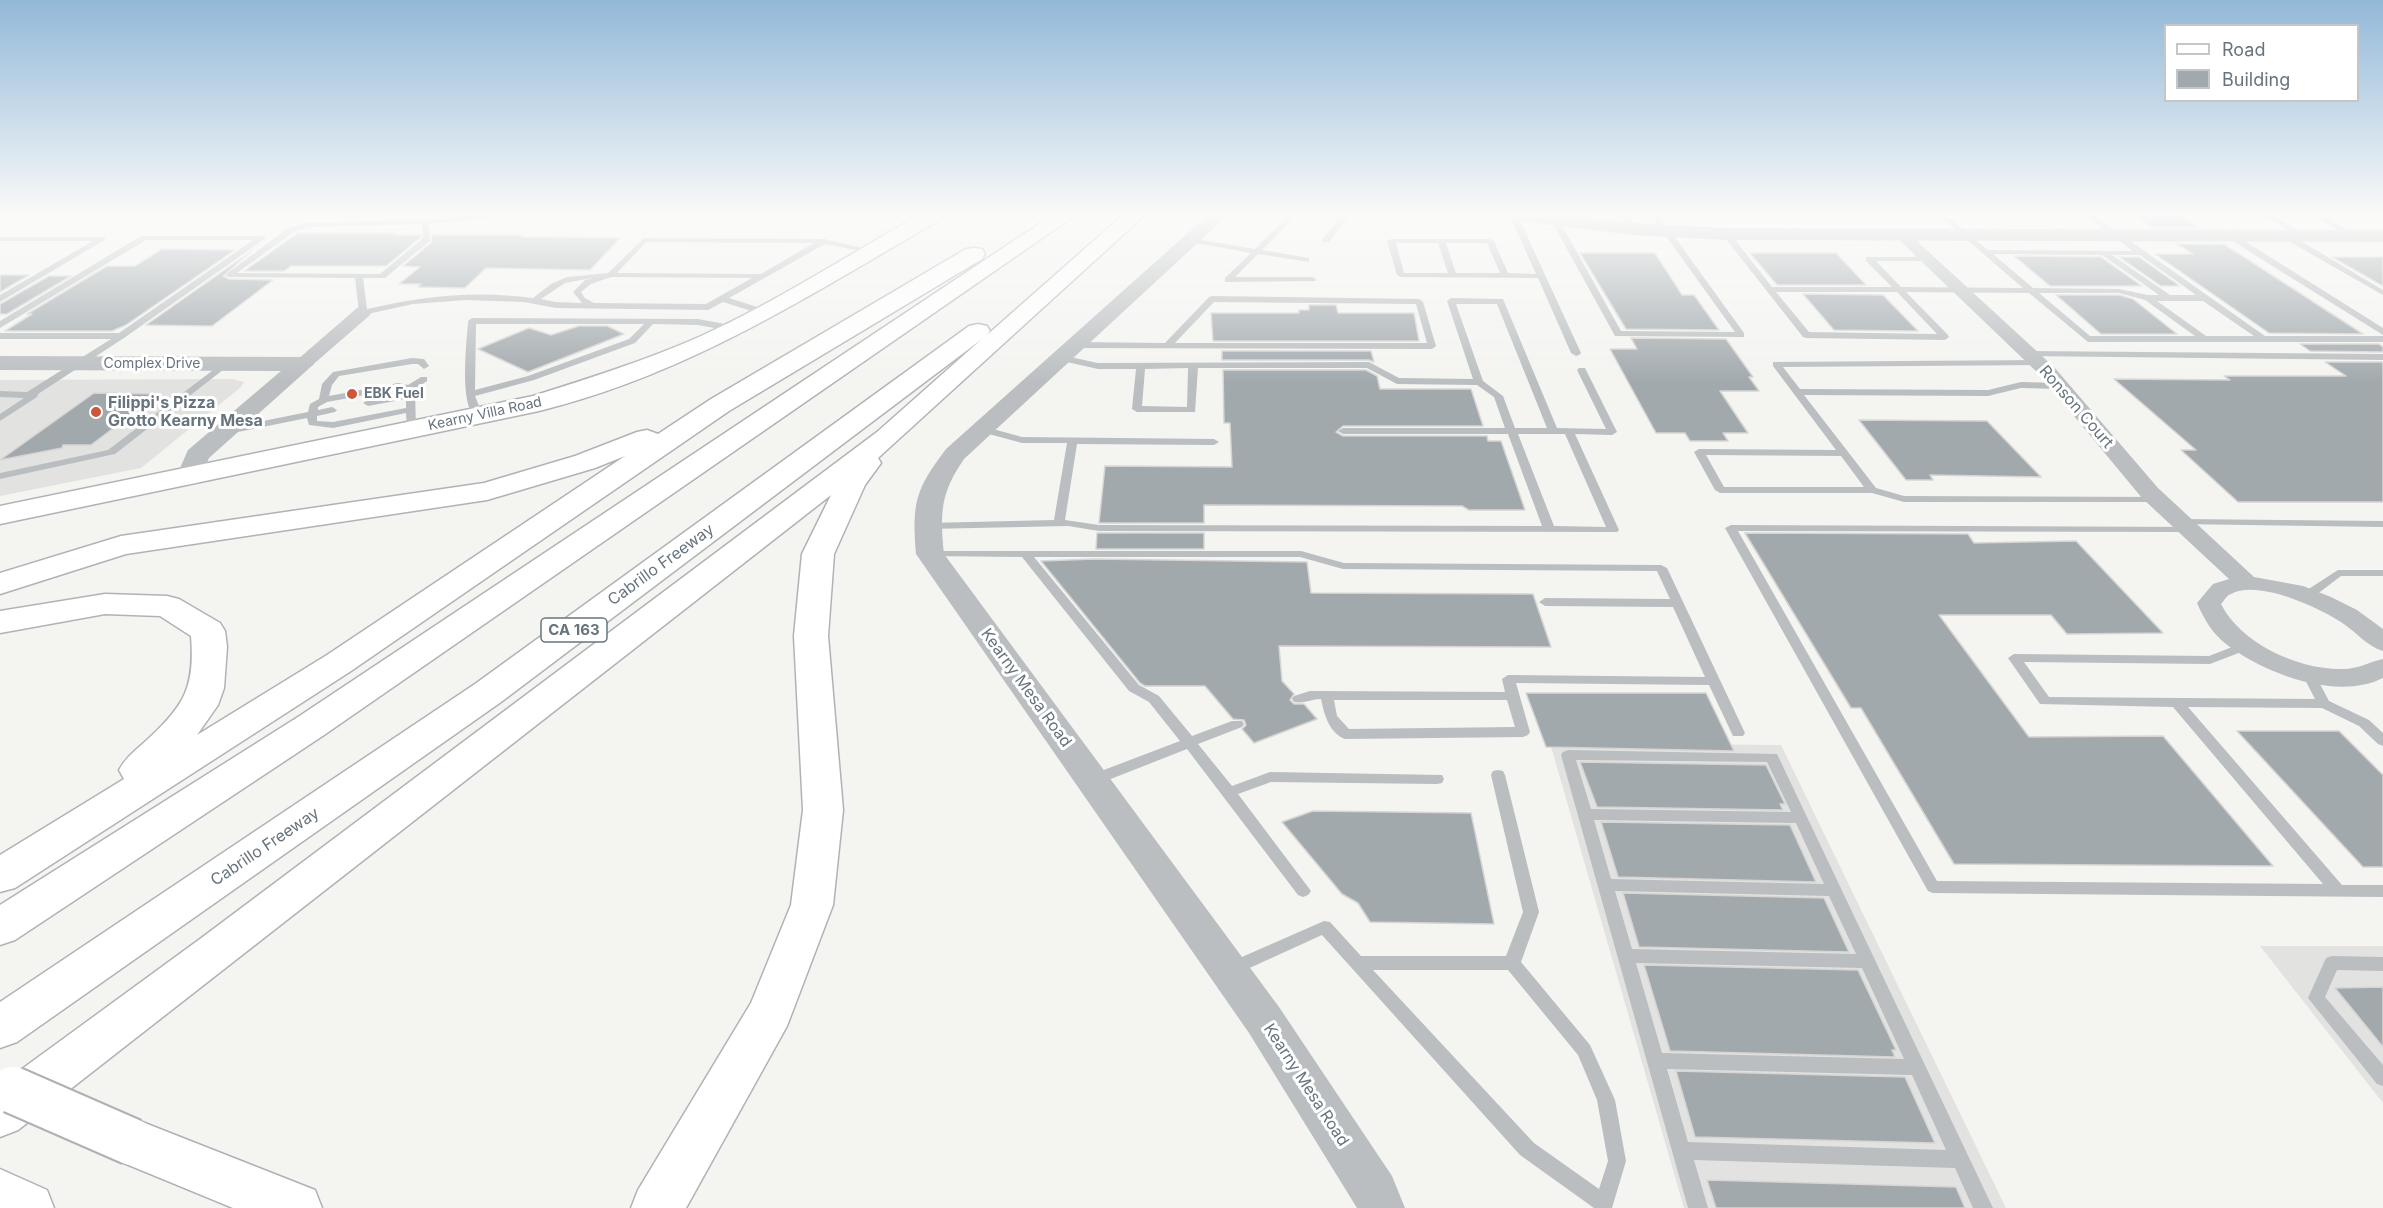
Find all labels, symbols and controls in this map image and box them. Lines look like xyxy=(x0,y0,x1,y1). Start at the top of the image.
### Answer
legend xyxy=(2164,24,2359,102)
text: Road xyxy=(2222,39,2265,60)
text: Building xyxy=(2222,69,2290,90)
street label: Complex Drive xyxy=(103,356,201,372)
street label: Ronson Court xyxy=(2035,362,2117,452)
place label: EBK Fuel xyxy=(364,386,424,402)
marker: EBK Fuel xyxy=(345,387,359,401)
place label: Filippi's Pizza Grotto Kearny Mesa xyxy=(108,393,263,431)
street label: Kearny Villa Road xyxy=(427,394,543,434)
marker: Filippi's Pizza Grotto Kearny Mesa xyxy=(89,405,103,419)
street label: Cabrillo Freeway xyxy=(604,520,718,610)
road number: CA 163 xyxy=(541,618,607,642)
street label: Kearny Mesa Road xyxy=(977,625,1075,751)
street label: Cabrillo Freeway xyxy=(207,804,323,890)
street label: Kearny Mesa Road xyxy=(1259,1020,1353,1150)

